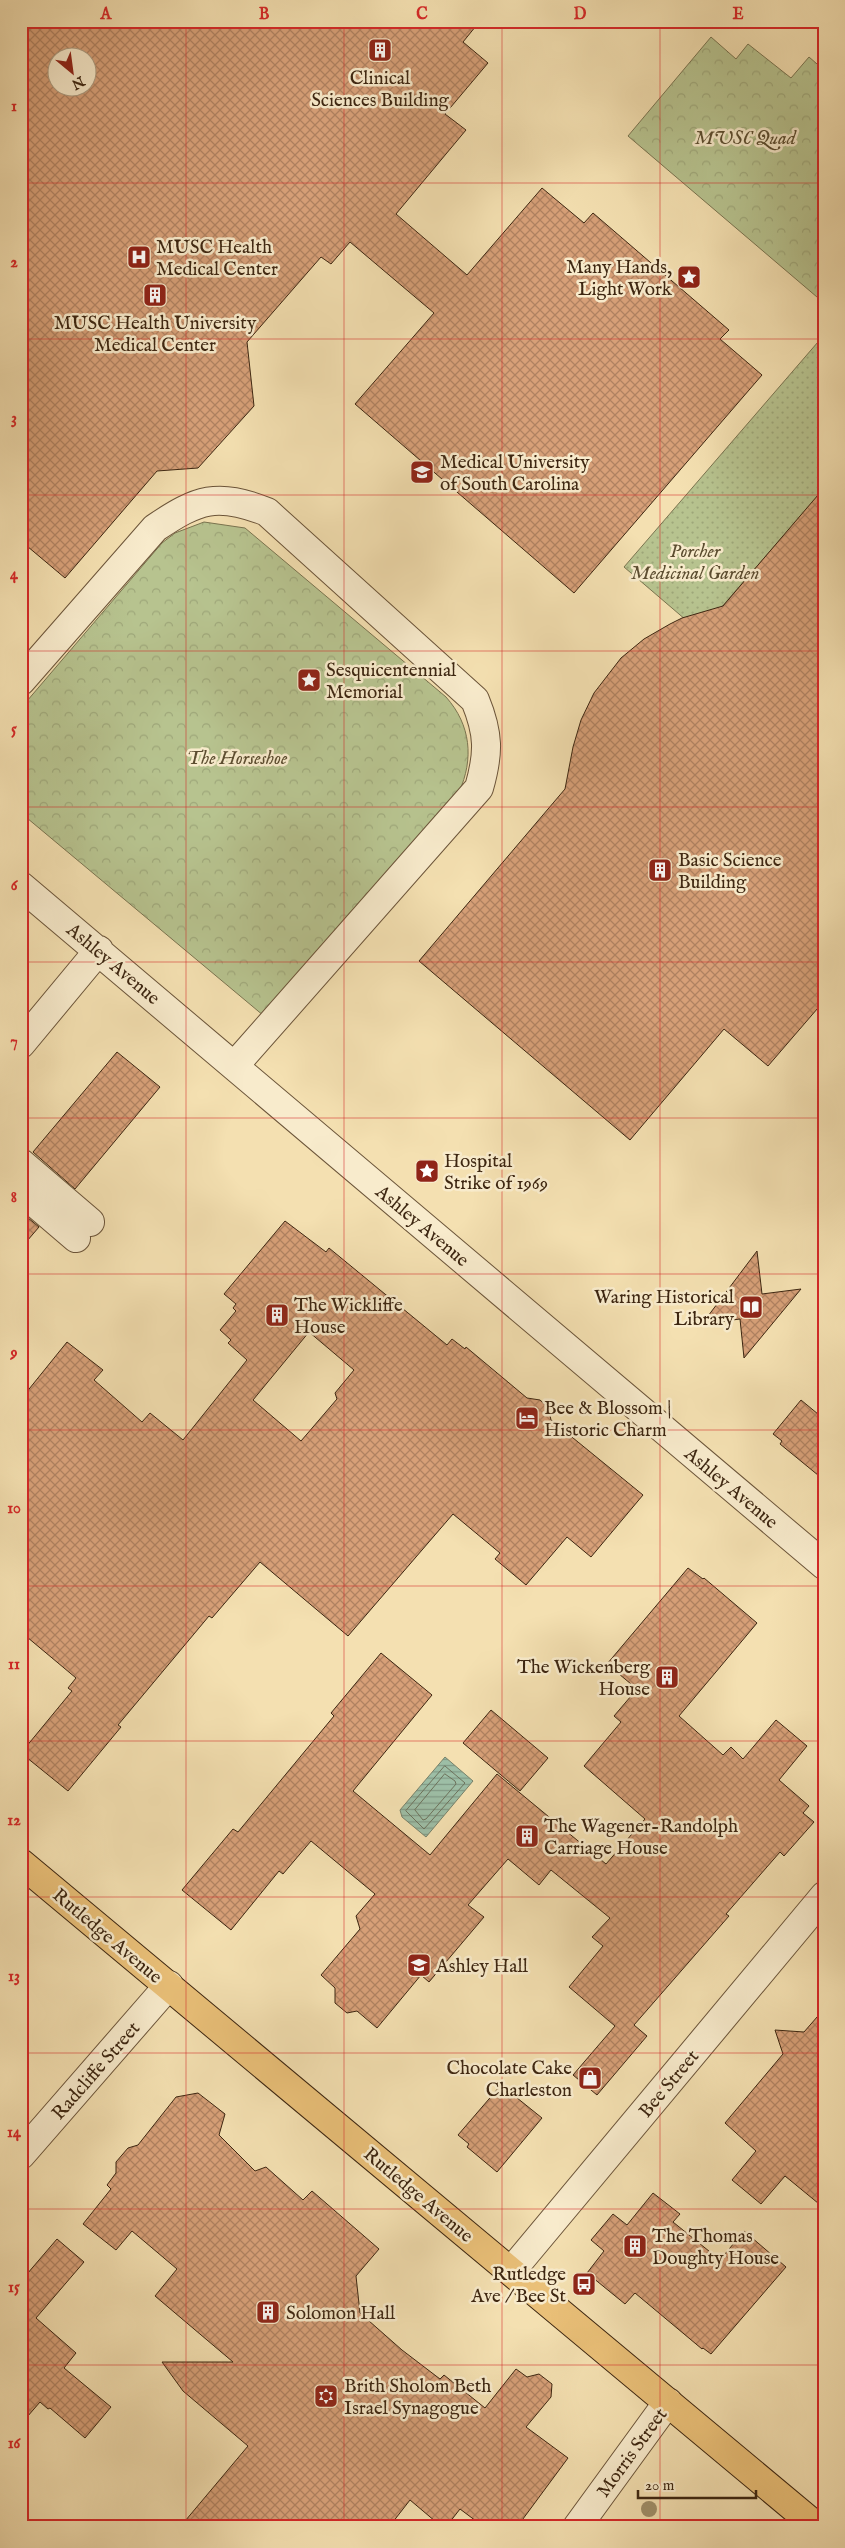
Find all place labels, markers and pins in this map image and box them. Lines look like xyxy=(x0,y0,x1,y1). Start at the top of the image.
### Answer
building icon: Clinical Sciences Building xyxy=(367,37,393,63)
place label: Clinical Sciences Building xyxy=(311,67,450,113)
place label: MUSC Health Medical Center xyxy=(156,236,278,282)
hospital icon: MUSC Health Medical Center xyxy=(126,244,152,270)
place label: Many Hands, Light Work xyxy=(566,256,673,302)
place icon: Many Hands, Light Work xyxy=(676,264,702,290)
building icon: MUSC Health University Medical Center xyxy=(142,282,168,308)
place label: MUSC Health University Medical Center xyxy=(54,312,257,358)
place label: Medical University of South Carolina xyxy=(440,451,590,497)
school or university icon: Medical University of South Carolina xyxy=(409,459,435,485)
place label: Sesquicentennial Memorial xyxy=(326,659,457,705)
place icon: Sesquicentennial Memorial xyxy=(296,667,322,693)
place label: Basic Science Building xyxy=(678,849,782,895)
building icon: Basic Science Building xyxy=(647,857,673,883)
place label: Hospital Strike of 1969 xyxy=(444,1150,548,1196)
place icon: Hospital Strike of 1969 xyxy=(414,1158,440,1184)
place label: Waring Historical Library xyxy=(594,1286,735,1332)
place label: The Wickliffe House xyxy=(294,1294,403,1340)
library icon: Waring Historical Library xyxy=(738,1294,764,1320)
building icon: The Wickliffe House xyxy=(264,1302,290,1328)
place label: Bee & Blossom | Historic Charm xyxy=(544,1397,672,1443)
hotel icon: Bee & Blossom | Historic Charm xyxy=(514,1405,540,1431)
place label: The Wickenberg House xyxy=(517,1656,651,1702)
building icon: The Wickenberg House xyxy=(654,1664,680,1690)
place label: The Wagener-Randolph Carriage House xyxy=(544,1815,738,1861)
building icon: The Wagener-Randolph Carriage House xyxy=(514,1823,540,1849)
school or university icon: Ashley Hall xyxy=(406,1952,432,1978)
place label: Ashley Hall xyxy=(435,1955,529,1979)
place label: Chocolate Cake Charleston xyxy=(446,2057,572,2103)
shop icon: Chocolate Cake Charleston xyxy=(577,2065,603,2091)
place label: The Thomas Doughty House xyxy=(652,2225,779,2271)
building icon: The Thomas Doughty House xyxy=(622,2233,648,2259)
place label: Rutledge Ave / Bee St xyxy=(470,2263,566,2309)
bus stop icon: Rutledge Ave / Bee St xyxy=(571,2271,597,2297)
building icon: Solomon Hall xyxy=(255,2299,281,2325)
place label: Solomon Hall xyxy=(286,2302,396,2326)
place label: Brith Sholom Beth Israel Synagogue xyxy=(344,2375,491,2421)
synagogue icon: Brith Sholom Beth Israel Synagogue xyxy=(313,2383,339,2409)

